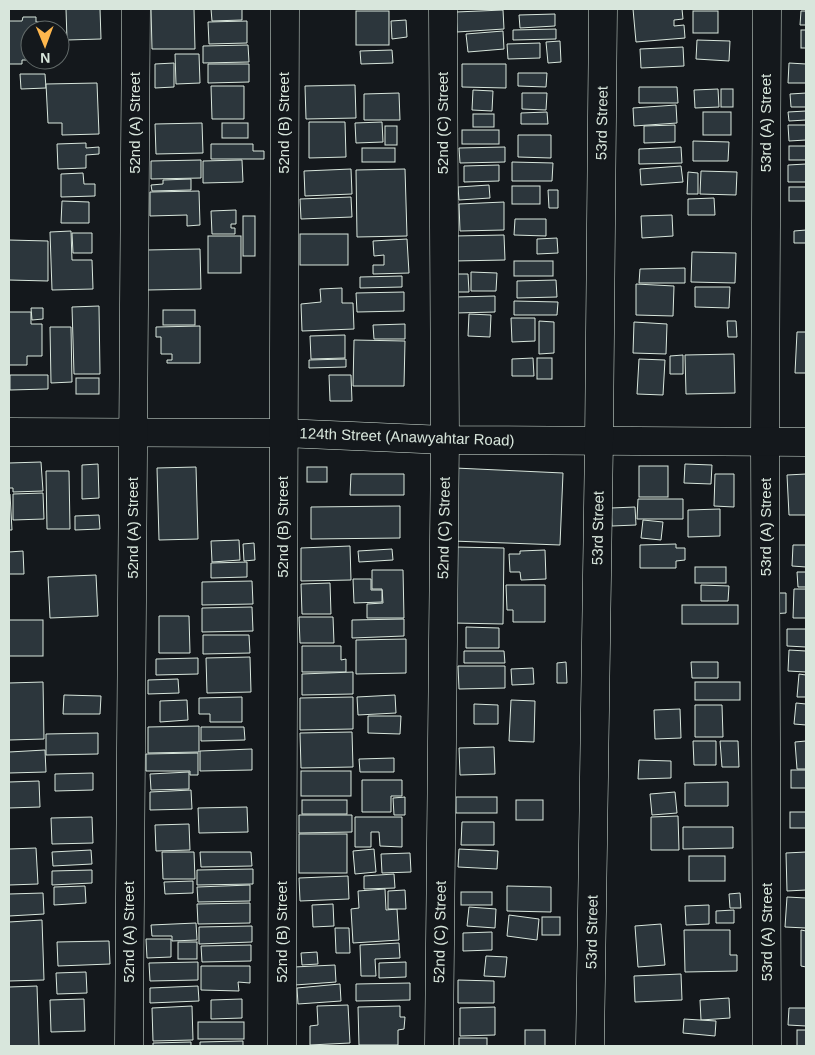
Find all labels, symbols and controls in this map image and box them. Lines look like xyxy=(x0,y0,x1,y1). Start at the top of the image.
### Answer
north arrow xyxy=(20,20,70,70)
text: N xyxy=(40,50,50,66)
street label: 52nd (A) Street xyxy=(126,71,143,174)
street label: 52nd (B) Street xyxy=(275,71,292,174)
street label: 52nd (C) Street xyxy=(434,71,451,174)
street label: 53rd (A) Street xyxy=(757,73,774,172)
street label: 53rd Street xyxy=(592,85,611,160)
street label: 124th Street (Anawyahtar Road) xyxy=(299,424,515,449)
street label: 52nd (B) Street xyxy=(274,475,291,578)
street label: 52nd (A) Street xyxy=(124,476,141,579)
street label: 52nd (C) Street xyxy=(434,476,453,579)
street label: 53rd (A) Street xyxy=(757,477,774,576)
street label: 53rd Street xyxy=(588,490,607,565)
street label: 52nd (A) Street xyxy=(120,880,137,983)
street label: 52nd (B) Street xyxy=(273,880,290,983)
street label: 52nd (C) Street xyxy=(430,880,449,983)
street label: 53rd (A) Street xyxy=(758,882,775,981)
street label: 53rd Street xyxy=(582,894,601,969)

